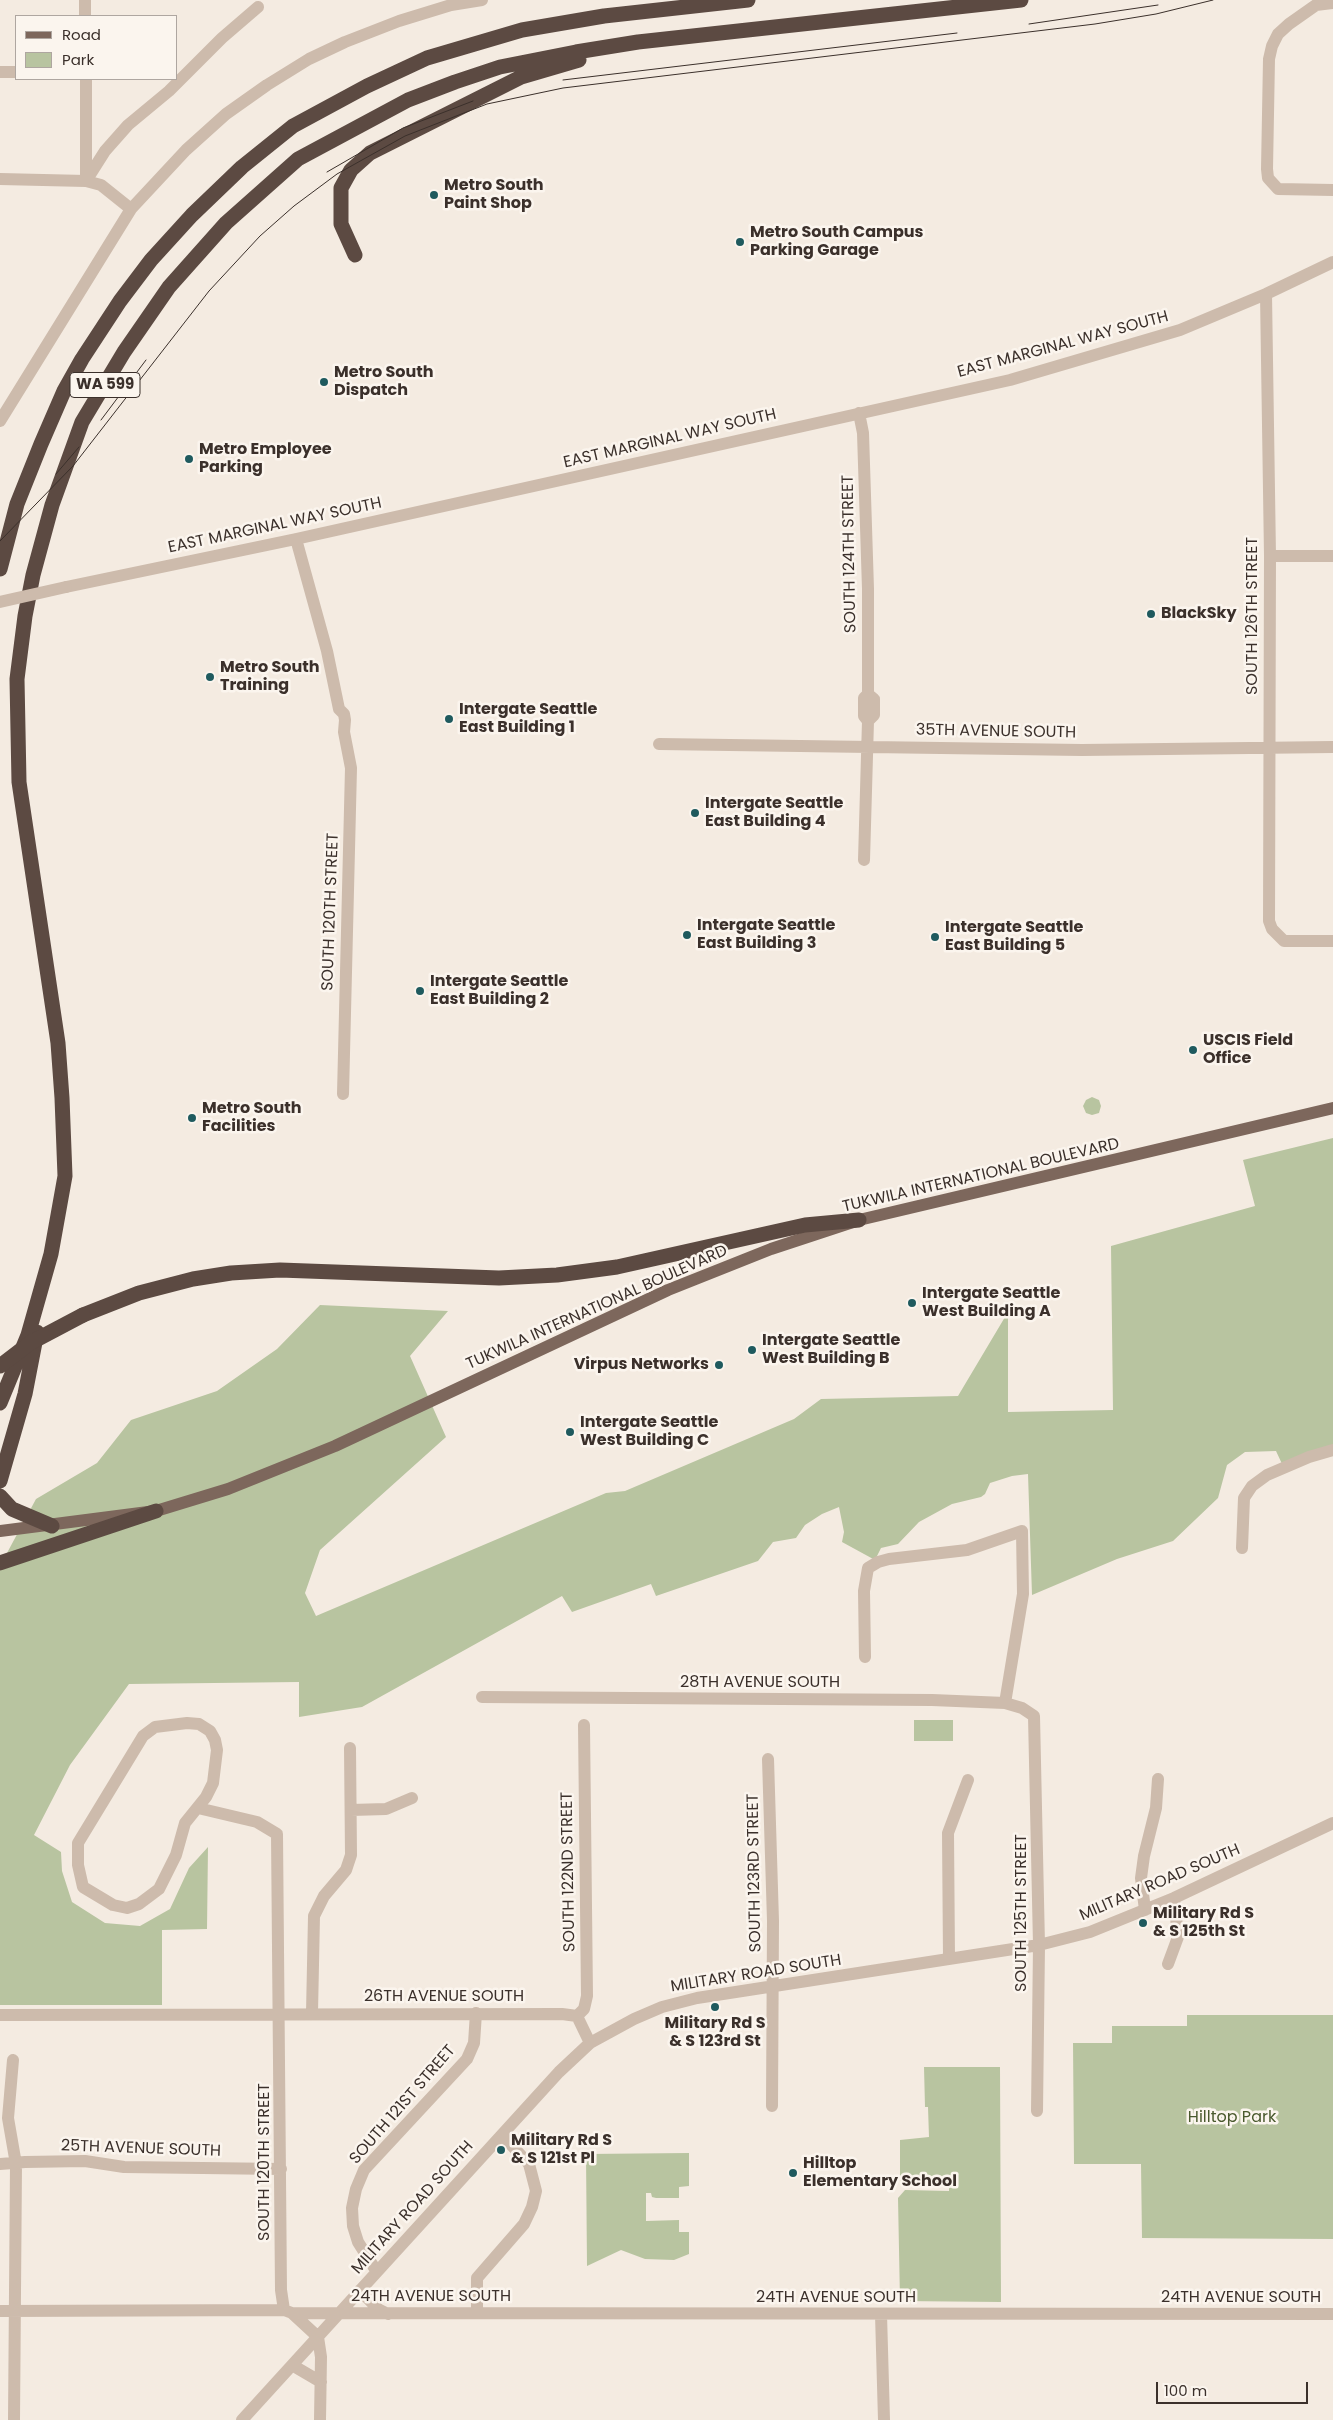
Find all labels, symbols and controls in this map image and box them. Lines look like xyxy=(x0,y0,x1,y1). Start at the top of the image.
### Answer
legend xyxy=(15,15,178,80)
text: Road xyxy=(62,24,101,45)
text: Park xyxy=(62,49,94,70)
place label: Metro South Paint Shop xyxy=(444,176,544,214)
marker: Metro South Paint Shop xyxy=(428,189,440,201)
place label: Metro South Campus Parking Garage xyxy=(750,223,924,261)
marker: Metro South Campus Parking Garage xyxy=(734,236,746,248)
street label: EAST MARGINAL WAY SOUTH xyxy=(955,308,1171,382)
place label: Metro South Dispatch xyxy=(334,363,434,401)
road number: WA 599 xyxy=(70,372,140,398)
marker: Metro South Dispatch xyxy=(318,376,330,388)
street label: EAST MARGINAL WAY SOUTH xyxy=(562,405,778,473)
place label: Metro Employee Parking xyxy=(199,440,332,478)
marker: Metro Employee Parking xyxy=(183,453,195,465)
street label: SOUTH 124TH STREET xyxy=(839,475,861,633)
street label: EAST MARGINAL WAY SOUTH xyxy=(167,494,383,558)
street label: SOUTH 126TH STREET xyxy=(1243,537,1263,695)
place label: BlackSky xyxy=(1161,604,1237,624)
marker: BlackSky xyxy=(1145,608,1157,620)
place label: Metro South Training xyxy=(220,658,320,696)
marker: Metro South Training xyxy=(204,671,216,683)
place label: Intergate Seattle East Building 1 xyxy=(459,700,597,738)
marker: Intergate Seattle East Building 1 xyxy=(443,713,455,725)
street label: 35TH AVENUE SOUTH xyxy=(916,721,1076,743)
place label: Intergate Seattle East Building 4 xyxy=(705,794,843,832)
marker: Intergate Seattle East Building 4 xyxy=(689,807,701,819)
street label: SOUTH 120TH STREET xyxy=(319,833,343,991)
place label: Intergate Seattle East Building 3 xyxy=(697,916,835,954)
place label: Intergate Seattle East Building 5 xyxy=(945,918,1083,956)
marker: Intergate Seattle East Building 3 xyxy=(681,929,693,941)
marker: Intergate Seattle East Building 5 xyxy=(929,931,941,943)
place label: Intergate Seattle East Building 2 xyxy=(430,972,568,1010)
marker: Intergate Seattle East Building 2 xyxy=(414,985,426,997)
place label: USCIS Field Office xyxy=(1203,1031,1293,1069)
marker: USCIS Field Office xyxy=(1187,1044,1199,1056)
place label: Metro South Facilities xyxy=(202,1099,302,1137)
marker: Metro South Facilities xyxy=(186,1112,198,1124)
street label: TUKWILA INTERNATIONAL BOULEVARD xyxy=(841,1135,1121,1217)
street label: TUKWILA INTERNATIONAL BOULEVARD xyxy=(464,1242,730,1374)
place label: Intergate Seattle West Building A xyxy=(922,1284,1060,1322)
marker: Intergate Seattle West Building A xyxy=(906,1297,918,1309)
place label: Intergate Seattle West Building B xyxy=(762,1331,900,1369)
marker: Intergate Seattle West Building B xyxy=(746,1344,758,1356)
place label: Virpus Networks xyxy=(574,1355,709,1375)
marker: Virpus Networks xyxy=(713,1359,725,1371)
place label: Intergate Seattle West Building C xyxy=(580,1413,718,1451)
marker: Intergate Seattle West Building C xyxy=(564,1426,576,1438)
street label: 28TH AVENUE SOUTH xyxy=(680,1673,840,1693)
street label: SOUTH 122ND STREET xyxy=(558,1792,580,1952)
street label: SOUTH 123RD STREET xyxy=(744,1794,766,1952)
street label: SOUTH 125TH STREET xyxy=(1012,1834,1032,1992)
street label: MILITARY ROAD SOUTH xyxy=(1077,1840,1243,1926)
place label: Military Rd S & S 125th St xyxy=(1153,1904,1254,1942)
marker: Military Rd S & S 125th St xyxy=(1137,1917,1149,1929)
street label: MILITARY ROAD SOUTH xyxy=(669,1951,843,1997)
street label: 26TH AVENUE SOUTH xyxy=(364,1987,524,2007)
marker: Military Rd S & S 123rd St xyxy=(709,2001,721,2013)
place label: Military Rd S & S 123rd St xyxy=(664,2014,766,2052)
street label: SOUTH 121ST STREET xyxy=(346,2042,460,2168)
street label: SOUTH 120TH STREET xyxy=(255,2083,275,2241)
park label: Hilltop Park xyxy=(1188,2108,1276,2128)
place label: Military Rd S & S 121st Pl xyxy=(511,2131,612,2169)
street label: 25TH AVENUE SOUTH xyxy=(61,2137,221,2161)
street label: MILITARY ROAD SOUTH xyxy=(348,2137,478,2279)
marker: Military Rd S & S 121st Pl xyxy=(495,2144,507,2156)
place label: Hilltop Elementary School xyxy=(803,2154,957,2192)
marker: Hilltop Elementary School xyxy=(787,2167,799,2179)
street label: 24TH AVENUE SOUTH xyxy=(351,2287,511,2307)
street label: 24TH AVENUE SOUTH xyxy=(756,2288,916,2308)
street label: 24TH AVENUE SOUTH xyxy=(1161,2288,1321,2308)
scale bar xyxy=(1158,2372,1310,2404)
text: 100 m xyxy=(1164,2380,1207,2401)

